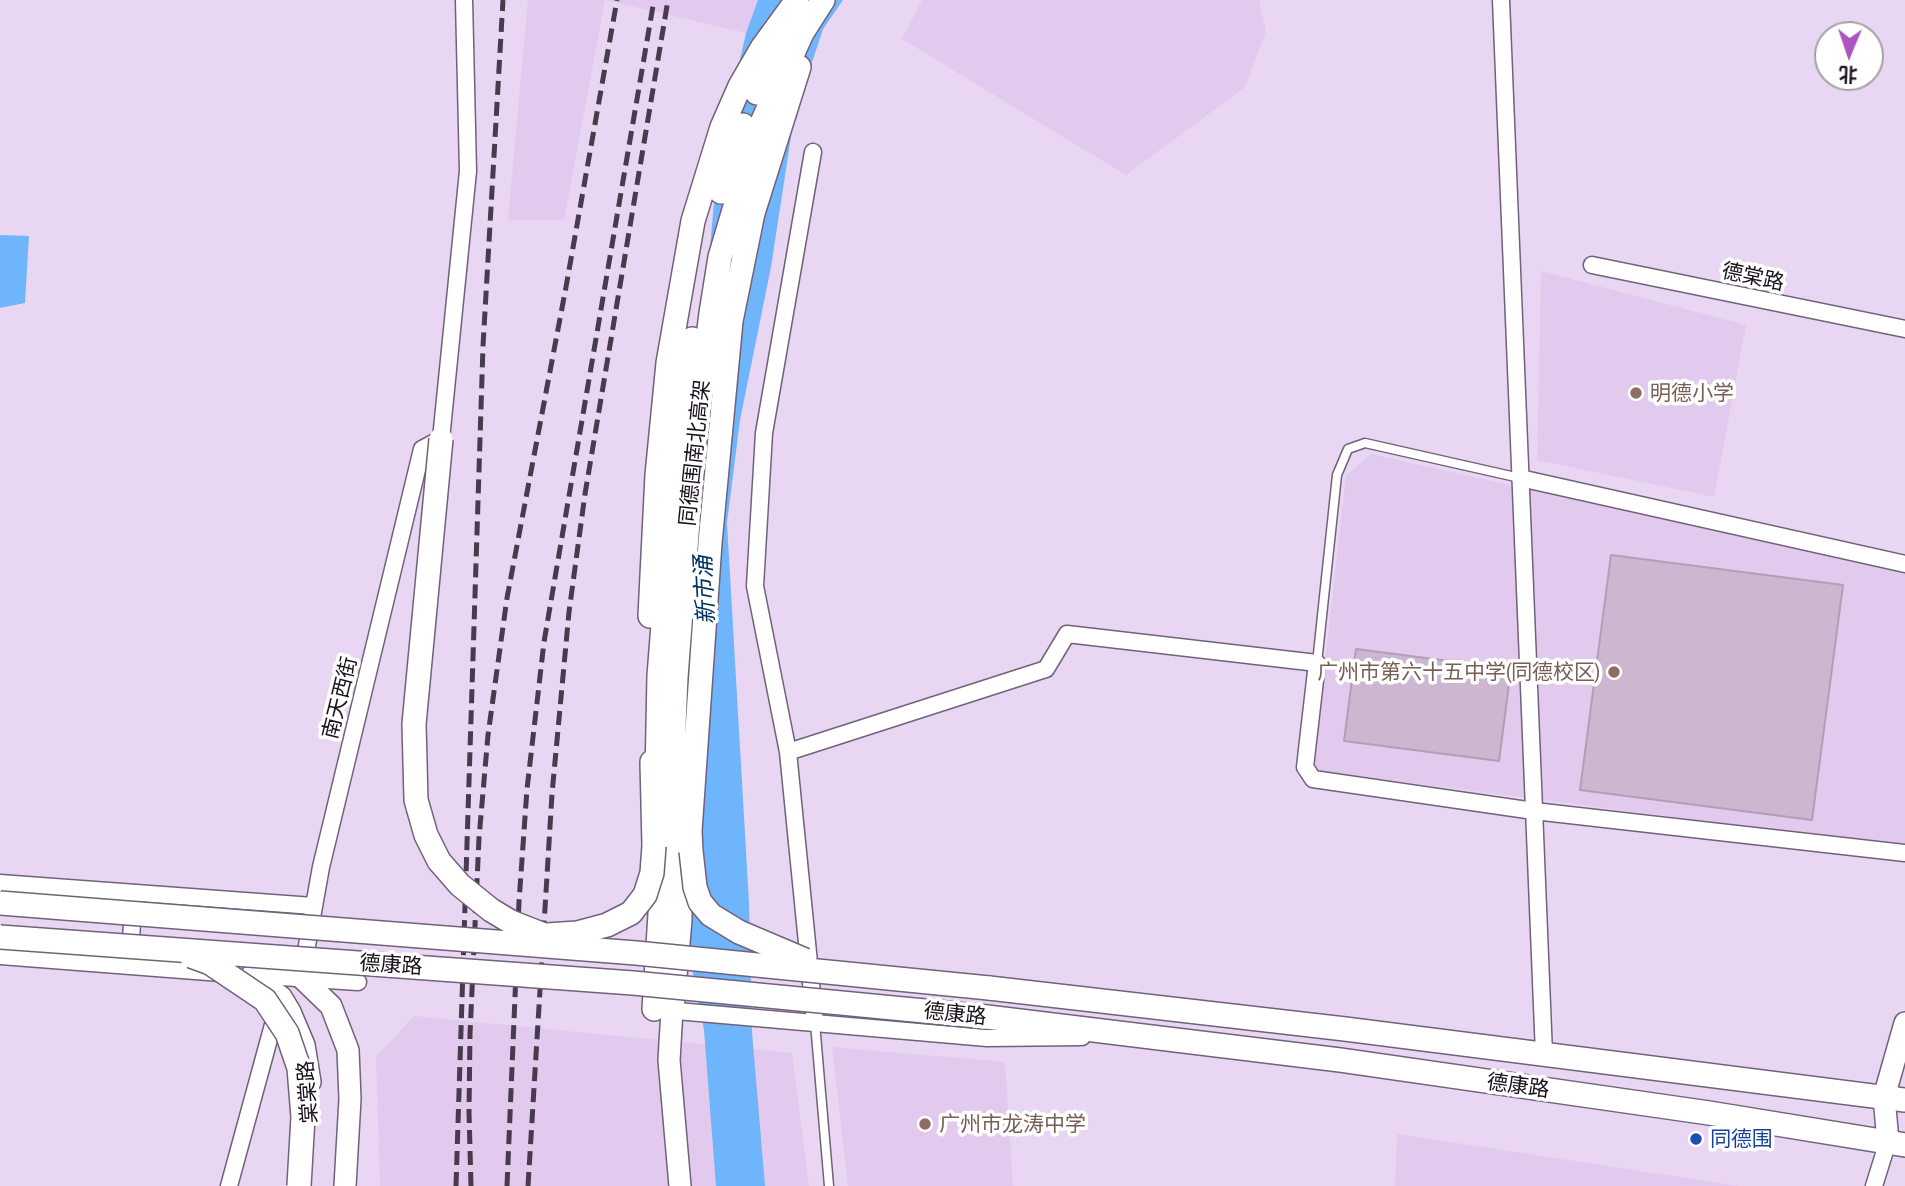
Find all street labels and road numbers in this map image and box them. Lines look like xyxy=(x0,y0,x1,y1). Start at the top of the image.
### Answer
street label: 德棠路 xyxy=(1720,258,1786,296)
street label: 同德围南北高架 xyxy=(675,379,715,527)
street label: 南天西街 xyxy=(318,654,362,742)
street label: 德康路 xyxy=(359,950,423,980)
street label: 德康路 xyxy=(922,998,988,1030)
street label: 棠棠路 xyxy=(293,1060,323,1124)
street label: 德康路 xyxy=(1485,1069,1551,1103)

